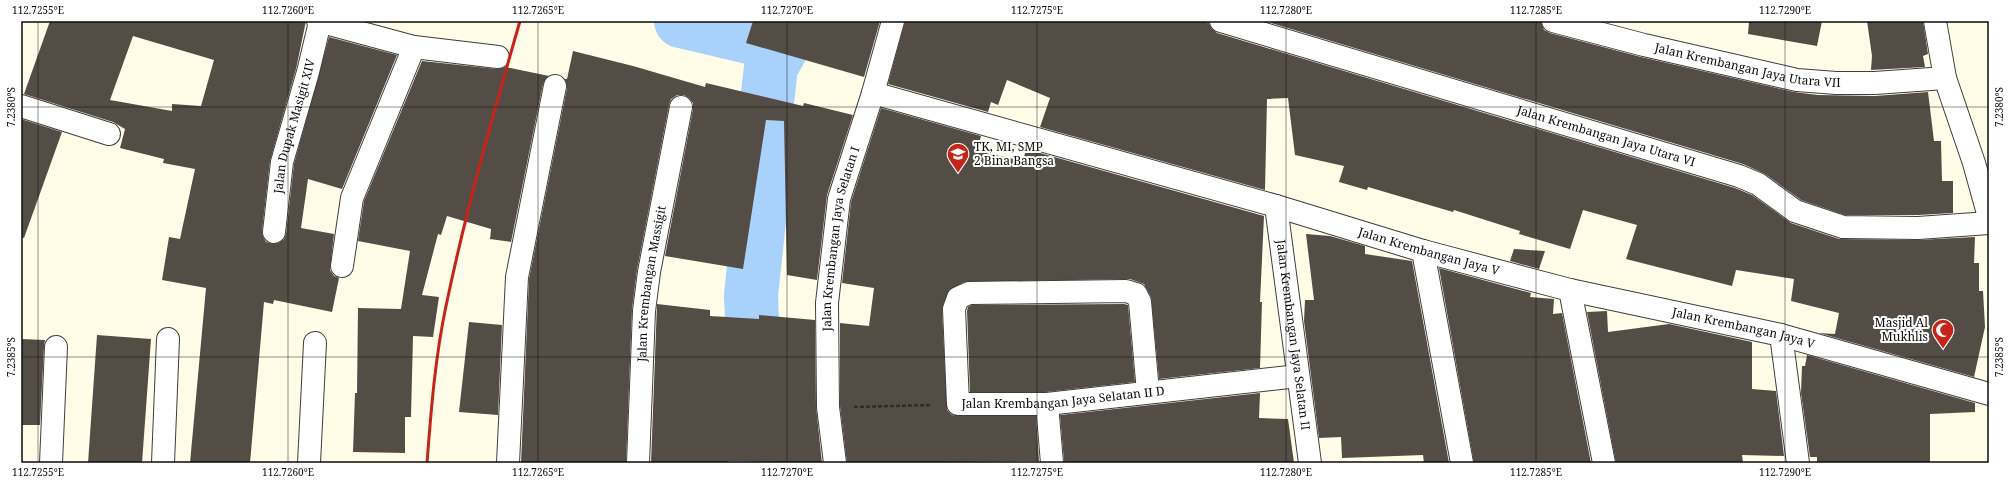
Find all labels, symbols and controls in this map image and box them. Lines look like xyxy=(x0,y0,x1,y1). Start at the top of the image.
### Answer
text: 112.7255°E xyxy=(12,3,64,17)
text: 112.7260°E xyxy=(262,3,314,17)
text: 112.7265°E xyxy=(512,3,564,17)
text: 112.7270°E xyxy=(761,3,813,17)
text: 112.7275°E xyxy=(1011,3,1063,17)
text: 112.7280°E xyxy=(1260,3,1312,17)
text: 112.7285°E xyxy=(1510,3,1562,17)
text: 112.7290°E xyxy=(1759,3,1811,17)
street label: Jalan Krembangan Jaya Utara VII xyxy=(1652,38,1841,91)
street label: Jalan Dupak Masigit XIV xyxy=(269,56,319,195)
text: 7.2380°S xyxy=(4,87,18,127)
text: 7.2380°S xyxy=(1992,87,2006,127)
street label: Jalan Krembangan Jaya Utara VI xyxy=(1514,101,1697,170)
place label: TK, MI, SMP 2 Bina Bangsa xyxy=(974,138,1054,169)
school or university icon: TK, MI, SMP 2 Bina Bangsa xyxy=(945,141,971,174)
street label: Jalan Krembangan Jaya Selatan I xyxy=(818,144,863,332)
street label: Jalan Krembangan Massigit xyxy=(633,204,670,363)
street label: Jalan Krembangan Jaya V xyxy=(1355,222,1502,279)
street label: Jalan Krembangan Jaya Selatan II xyxy=(1272,238,1315,431)
street label: Jalan Krembangan Jaya V xyxy=(1670,303,1818,352)
place label: Masjid Al Mukhlis xyxy=(1874,314,1928,345)
mosque icon: Masjid Al Mukhlis xyxy=(1930,317,1956,350)
text: 7.2385°S xyxy=(4,337,18,377)
text: 7.2385°S xyxy=(1992,337,2006,377)
street label: Jalan Krembangan Jaya Selatan II D xyxy=(960,382,1166,412)
text: 112.7255°E xyxy=(12,465,64,479)
text: 112.7260°E xyxy=(262,465,314,479)
text: 112.7265°E xyxy=(512,465,564,479)
text: 112.7270°E xyxy=(761,465,813,479)
text: 112.7275°E xyxy=(1011,465,1063,479)
text: 112.7280°E xyxy=(1260,465,1312,479)
text: 112.7285°E xyxy=(1510,465,1562,479)
text: 112.7290°E xyxy=(1759,465,1811,479)

